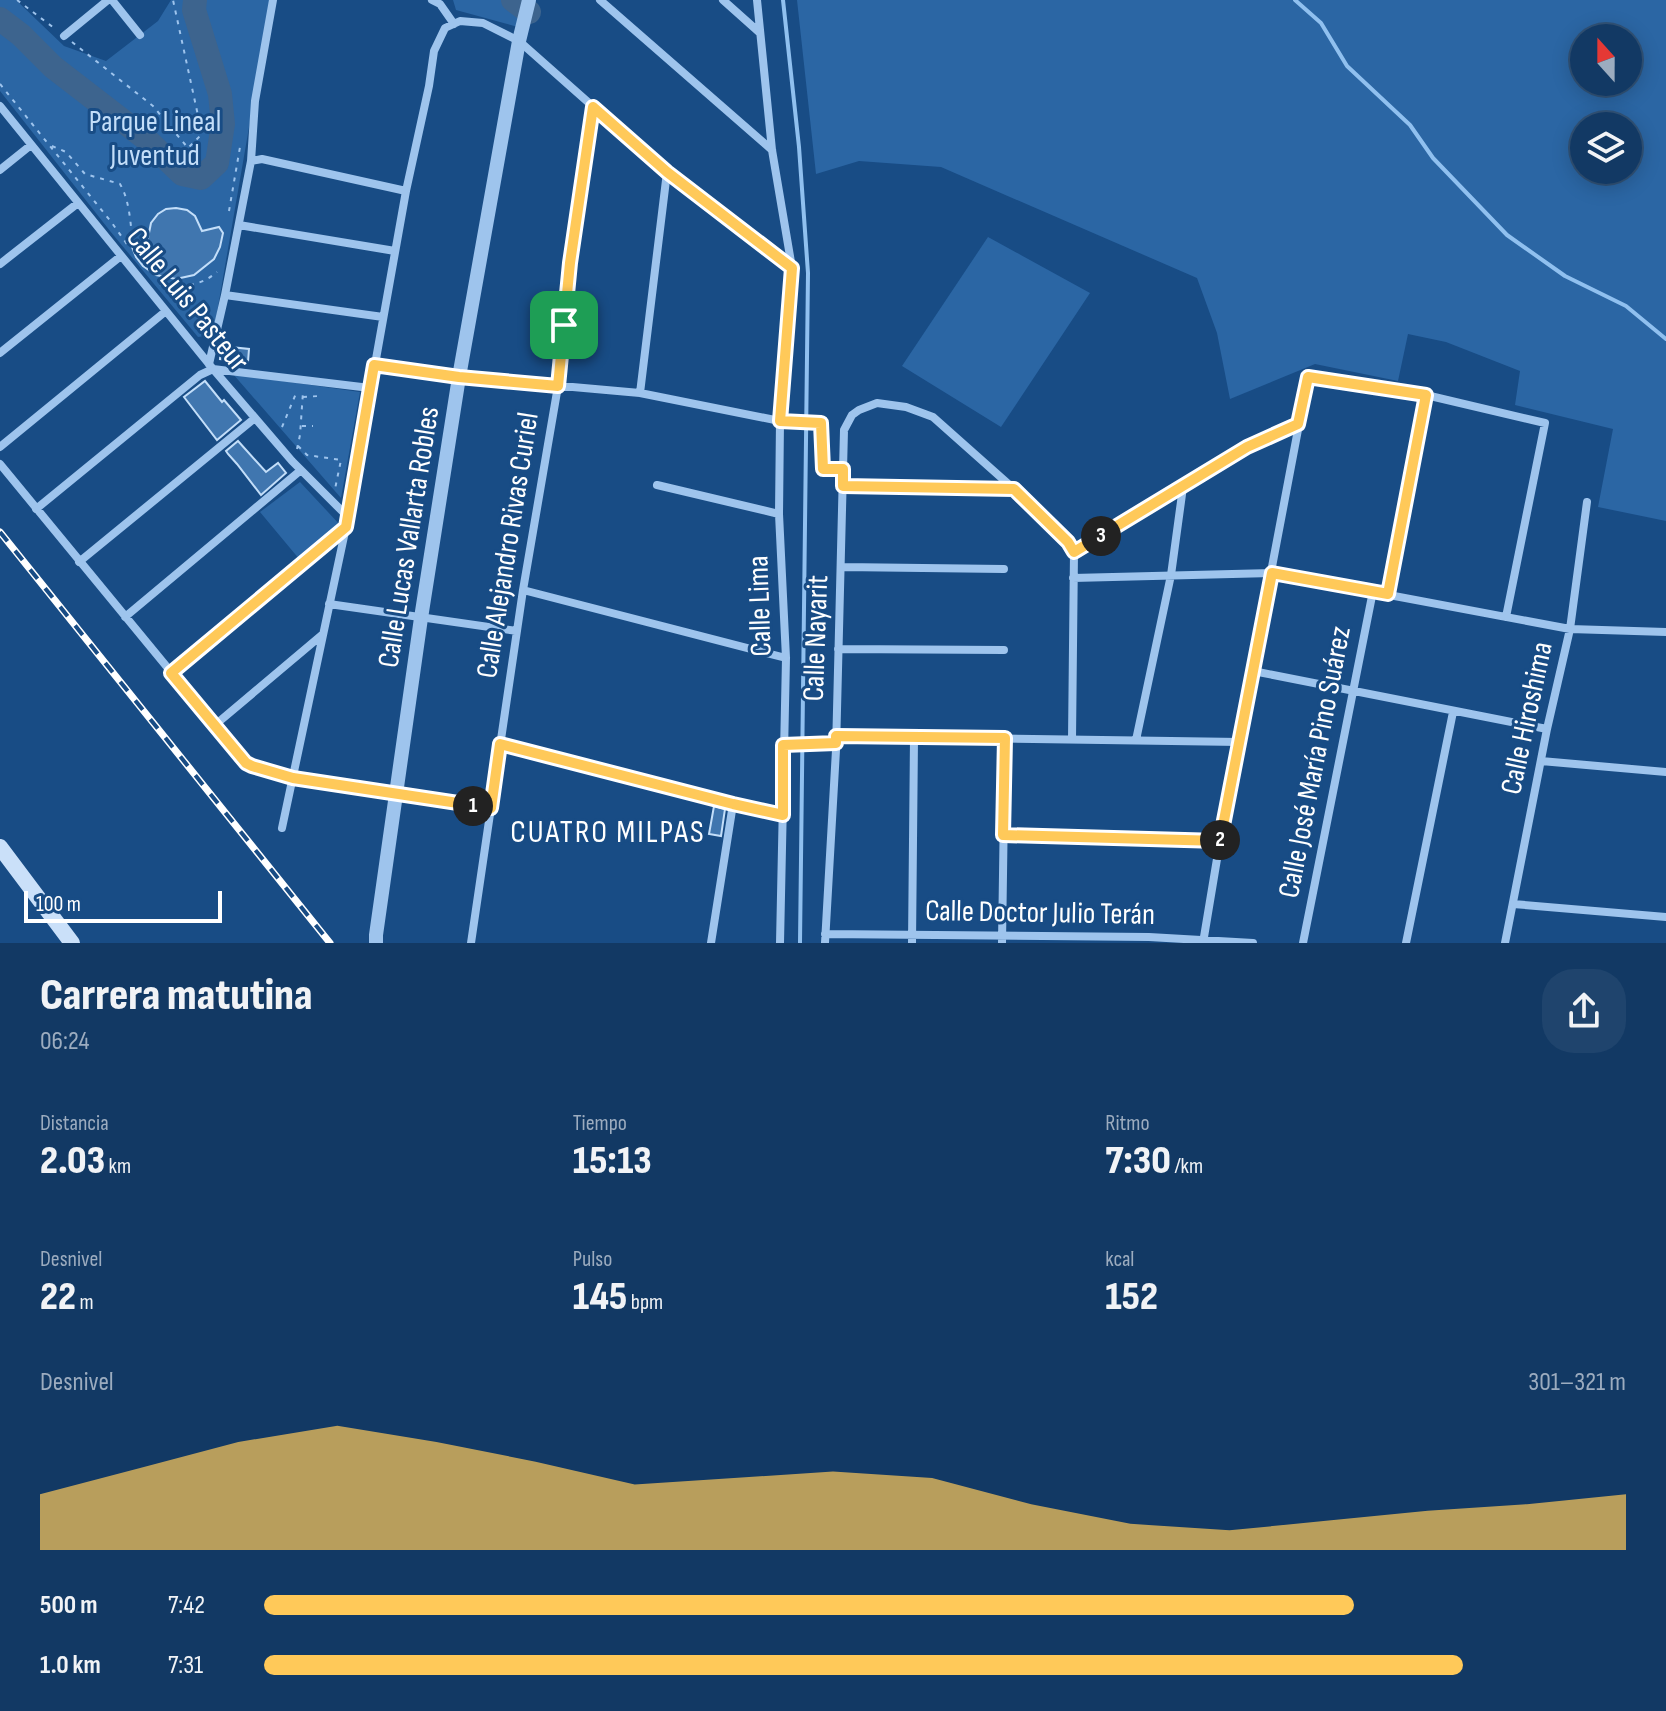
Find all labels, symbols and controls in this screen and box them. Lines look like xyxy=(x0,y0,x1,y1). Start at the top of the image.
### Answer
north arrow xyxy=(1570,24,1642,96)
map controls xyxy=(1570,24,1642,184)
park label: Parque Lineal Juventud xyxy=(89,104,221,174)
button: layers xyxy=(1570,112,1642,184)
street label: Calle Luis Pasteur xyxy=(118,220,257,379)
pin xyxy=(530,291,598,359)
icon: arrive xyxy=(542,303,586,347)
street label: Calle Lucas Vallarta Robles xyxy=(371,404,447,670)
street label: Calle Alejandro Rivas Curiel xyxy=(469,410,547,681)
pin: 3 xyxy=(1081,516,1121,556)
text: 3 xyxy=(1096,522,1106,549)
street label: Calle Lima xyxy=(740,555,780,657)
street label: Calle Nayarit xyxy=(796,574,836,702)
street label: Calle José María Pino Suárez xyxy=(1271,623,1359,901)
street label: Calle Hiroshima xyxy=(1493,639,1561,798)
pin: 1 xyxy=(453,786,493,826)
text: 1 xyxy=(469,792,477,819)
district label: CUATRO MILPAS xyxy=(510,813,706,852)
pin: 2 xyxy=(1200,820,1240,860)
text: 2 xyxy=(1215,826,1225,853)
scale bar xyxy=(24,887,222,923)
text: 100 m xyxy=(36,891,81,918)
street label: Calle Doctor Julio Terán xyxy=(925,893,1155,933)
text: Carrera matutina xyxy=(40,969,313,1022)
button: share xyxy=(1542,969,1626,1053)
text: 06:24 xyxy=(40,1026,89,1057)
text: Distancia xyxy=(40,1110,109,1137)
text: Tiempo xyxy=(573,1110,627,1137)
text: Ritmo xyxy=(1105,1110,1150,1137)
text: 2.03 xyxy=(40,1137,105,1185)
text: 15:13 xyxy=(573,1137,652,1185)
text: 7:30 xyxy=(1105,1137,1171,1185)
text: km xyxy=(105,1153,131,1180)
text: /km xyxy=(1171,1153,1203,1180)
text: Desnivel xyxy=(40,1246,102,1273)
text: Pulso xyxy=(573,1246,612,1273)
text: kcal xyxy=(1105,1246,1134,1273)
text: 22 xyxy=(40,1273,76,1321)
text: 145 xyxy=(573,1273,627,1321)
text: 152 xyxy=(1105,1273,1158,1321)
text: m xyxy=(76,1289,94,1316)
text: bpm xyxy=(627,1289,663,1316)
text: Desnivel xyxy=(40,1367,114,1398)
text: 301–321 m xyxy=(1528,1367,1626,1398)
text: 500 m xyxy=(40,1590,97,1621)
text: 7:42 xyxy=(168,1590,205,1621)
text: 1.0 km xyxy=(40,1650,101,1681)
text: 7:31 xyxy=(168,1650,203,1681)

